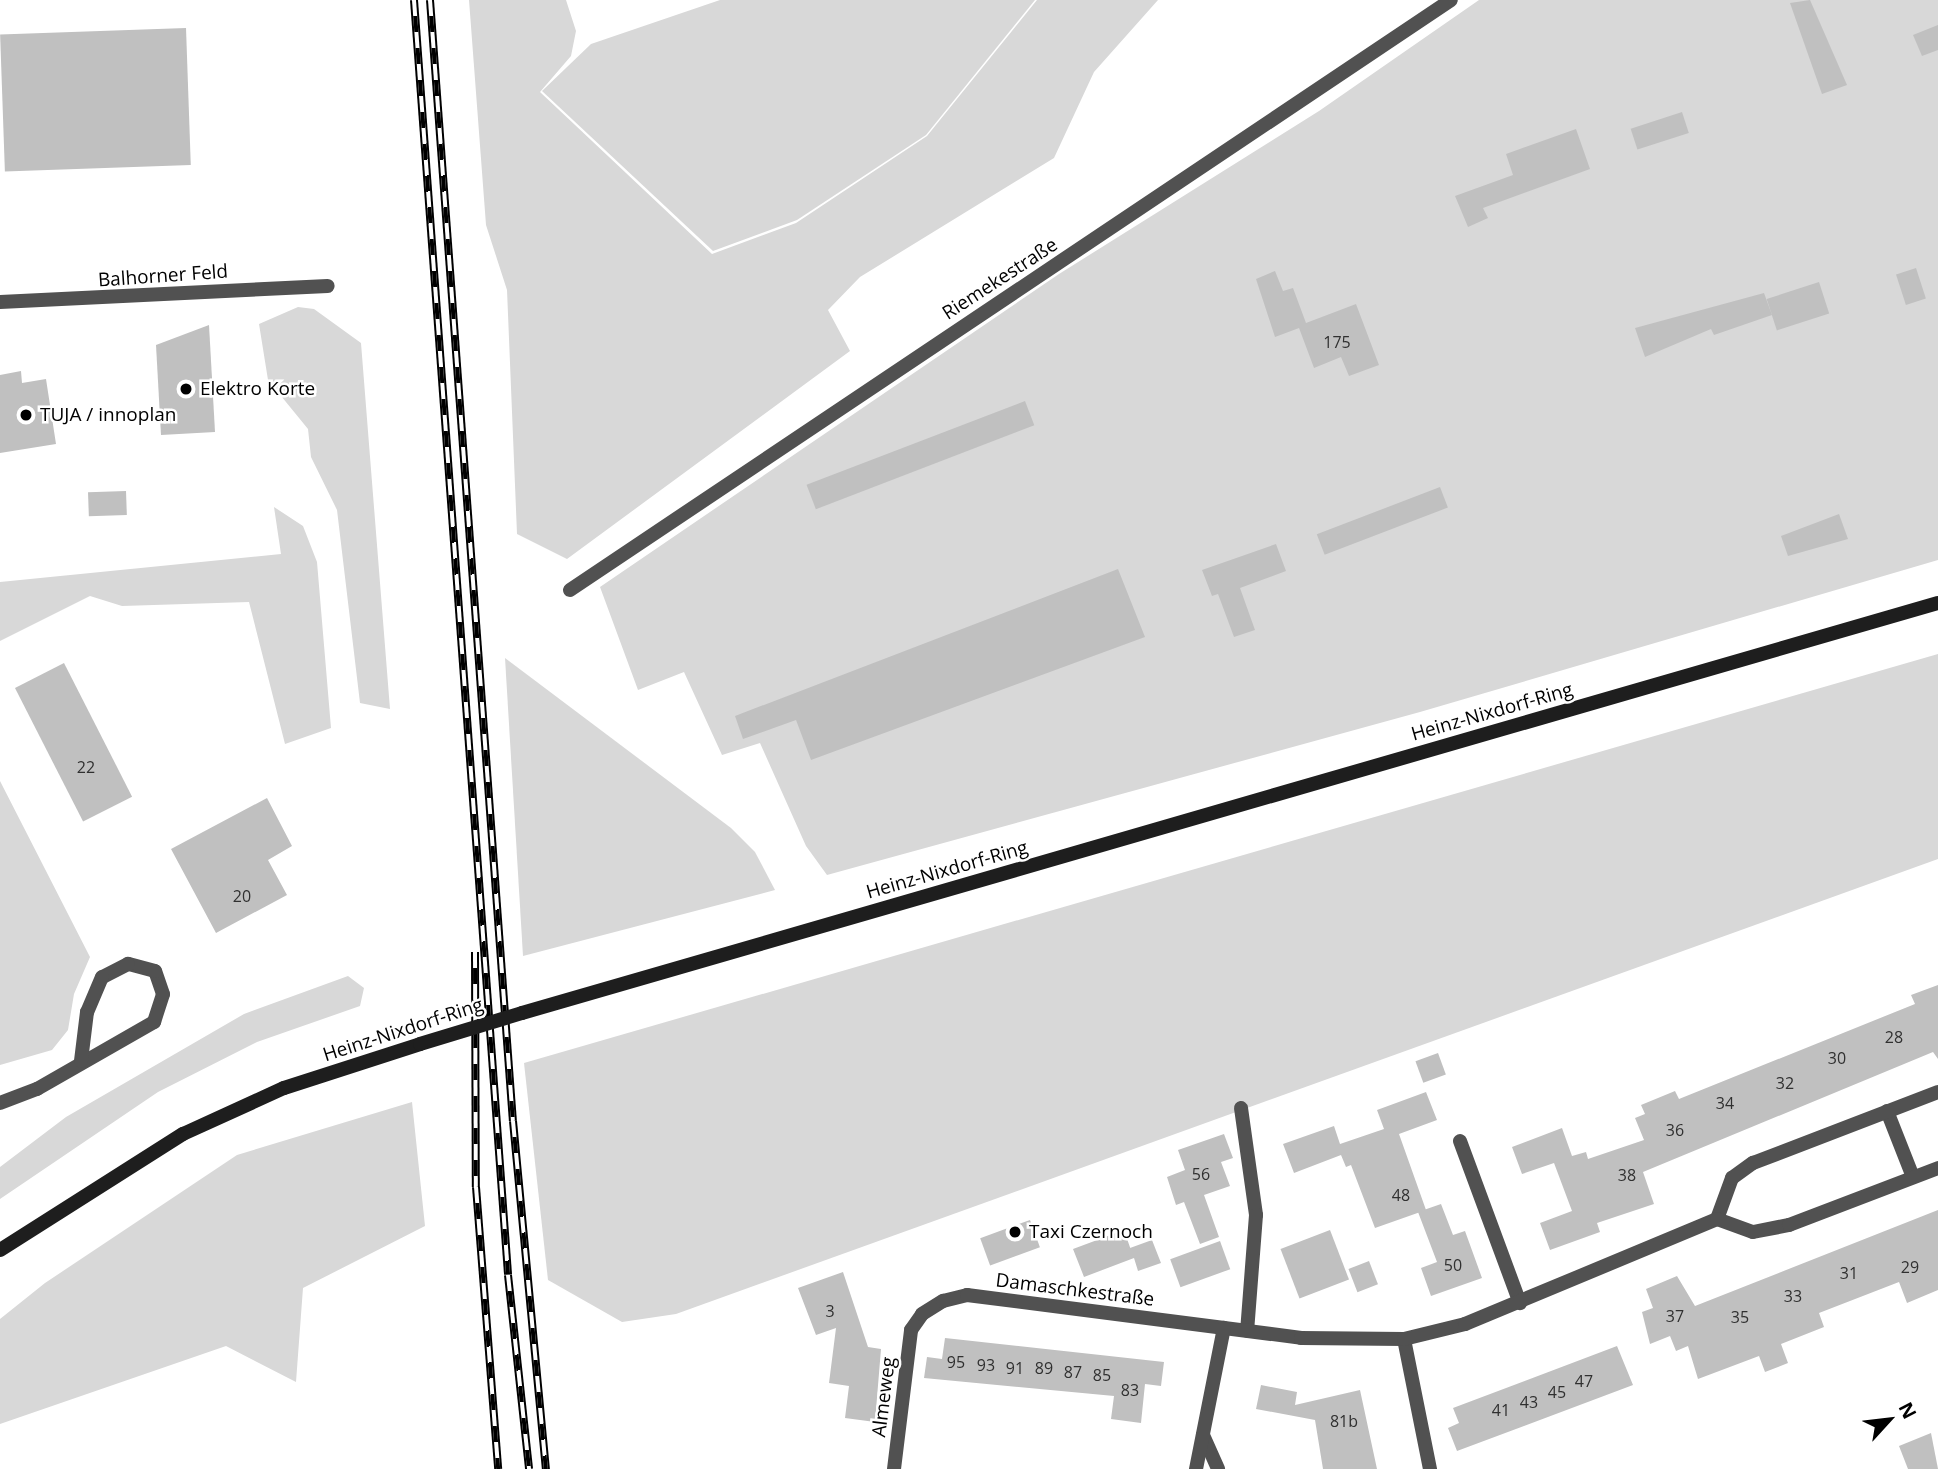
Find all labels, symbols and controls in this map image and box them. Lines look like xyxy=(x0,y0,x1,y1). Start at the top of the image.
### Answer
street label: Riemekestraße xyxy=(938,233,1062,325)
street label: Balhorner Feld xyxy=(97,260,229,292)
house number: 175 xyxy=(1323,332,1351,352)
place label: Elektro Korte xyxy=(200,378,315,400)
marker: Elektro Korte xyxy=(178,381,194,397)
place label: TUJA / innoplan xyxy=(40,404,176,426)
marker: TUJA / innoplan xyxy=(18,407,34,423)
street label: Heinz-Nixdorf-Ring xyxy=(1409,678,1575,746)
house number: 22 xyxy=(77,757,95,777)
street label: Heinz-Nixdorf-Ring xyxy=(864,836,1030,904)
house number: 20 xyxy=(233,886,251,906)
street label: Heinz-Nixdorf-Ring xyxy=(320,993,486,1067)
house number: 28 xyxy=(1885,1027,1903,1047)
house number: 30 xyxy=(1828,1048,1846,1068)
house number: 32 xyxy=(1776,1073,1794,1093)
house number: 34 xyxy=(1716,1093,1734,1113)
house number: 36 xyxy=(1666,1120,1684,1140)
house number: 56 xyxy=(1192,1164,1210,1184)
house number: 38 xyxy=(1618,1165,1636,1185)
house number: 48 xyxy=(1392,1185,1410,1205)
place label: Taxi Czernoch xyxy=(1029,1221,1153,1243)
marker: Taxi Czernoch xyxy=(1007,1224,1023,1240)
house number: 50 xyxy=(1444,1255,1462,1275)
house number: 29 xyxy=(1901,1257,1919,1277)
house number: 31 xyxy=(1840,1263,1858,1283)
street label: Damaschkestraße xyxy=(994,1269,1156,1311)
house number: 33 xyxy=(1784,1286,1802,1306)
house number: 3 xyxy=(825,1301,835,1321)
house number: 37 xyxy=(1666,1306,1684,1326)
house number: 35 xyxy=(1731,1307,1749,1327)
house number: 95 xyxy=(947,1352,965,1372)
house number: 93 xyxy=(977,1355,995,1375)
street label: Almeweg xyxy=(868,1356,900,1438)
house number: 91 xyxy=(1006,1358,1024,1378)
house number: 89 xyxy=(1035,1358,1053,1378)
house number: 87 xyxy=(1064,1362,1082,1382)
house number: 85 xyxy=(1093,1365,1111,1385)
house number: 47 xyxy=(1575,1371,1593,1391)
house number: 83 xyxy=(1121,1380,1139,1400)
house number: 45 xyxy=(1548,1382,1566,1402)
north arrow xyxy=(1854,1385,1924,1455)
house number: 43 xyxy=(1520,1392,1538,1412)
text: N xyxy=(1893,1398,1923,1423)
house number: 41 xyxy=(1492,1400,1510,1420)
house number: 81b xyxy=(1330,1411,1358,1431)

